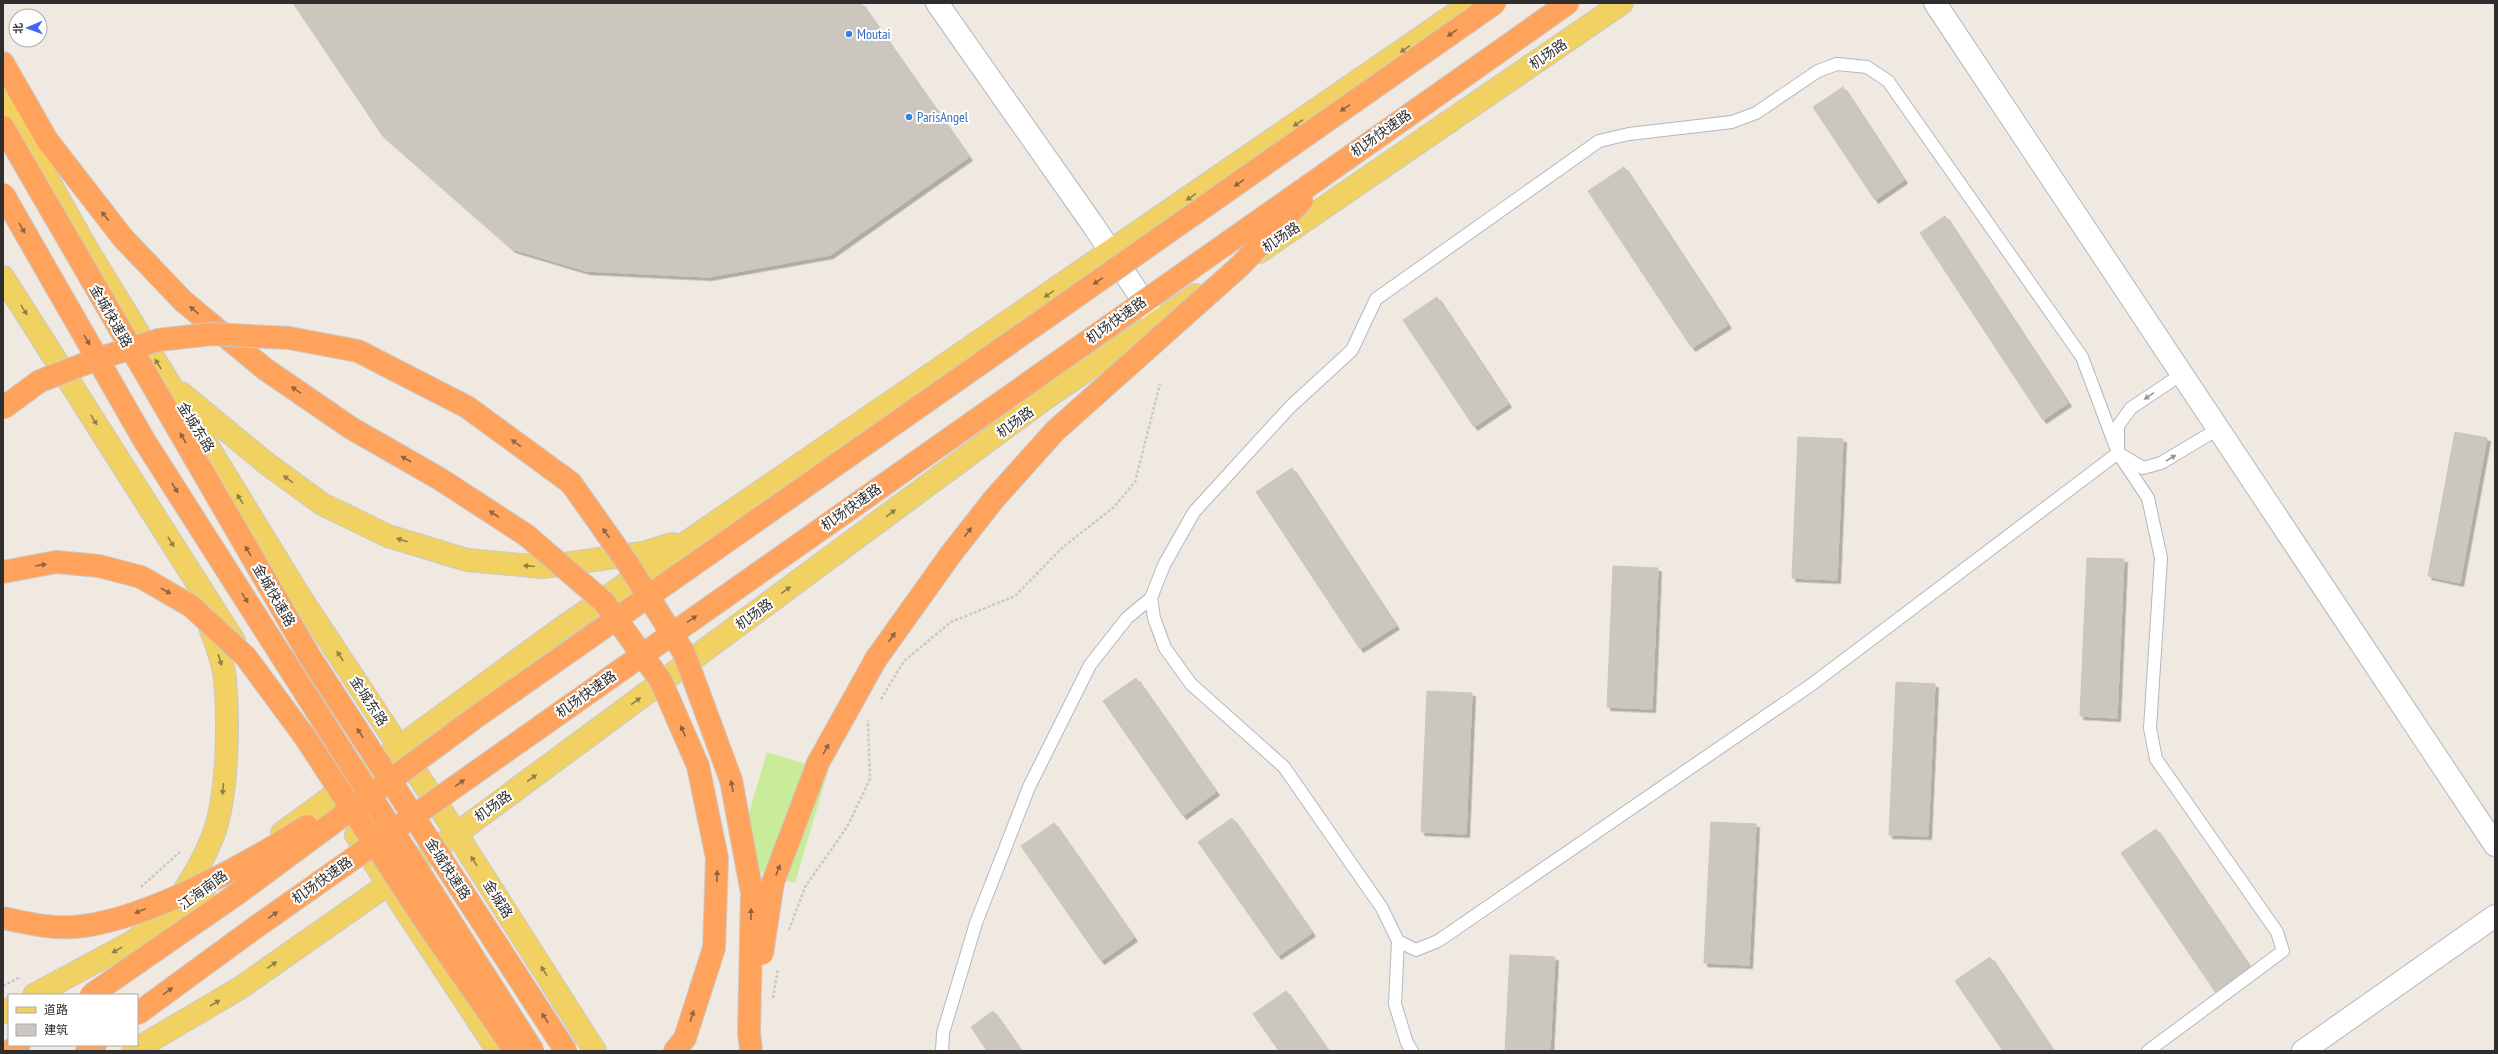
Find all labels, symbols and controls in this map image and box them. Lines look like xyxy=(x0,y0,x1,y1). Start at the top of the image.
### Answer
north arrow xyxy=(8,8,48,48)
text: 北 xyxy=(11,23,25,34)
place label: Moutai xyxy=(857,25,891,43)
marker: Moutai xyxy=(844,29,854,39)
one-way arrow xyxy=(1447,29,1457,37)
street label: 机场路 xyxy=(1526,35,1570,73)
one-way arrow xyxy=(1399,45,1410,53)
one-way arrow xyxy=(1340,104,1351,112)
street label: 机场快速路 xyxy=(1347,106,1415,160)
place label: ParisAngel xyxy=(917,108,969,126)
marker: ParisAngel xyxy=(904,112,914,122)
one-way arrow xyxy=(1292,119,1303,127)
one-way arrow xyxy=(1234,179,1244,187)
one-way arrow xyxy=(1185,193,1196,201)
one-way arrow xyxy=(101,210,110,221)
street label: 机场路 xyxy=(1259,218,1303,256)
one-way arrow xyxy=(18,222,25,234)
one-way arrow xyxy=(1093,277,1103,285)
street label: 金城快速路 xyxy=(86,281,136,351)
one-way arrow xyxy=(1044,290,1054,298)
street label: 机场快速路 xyxy=(1082,293,1150,347)
one-way arrow xyxy=(20,305,28,315)
one-way arrow xyxy=(189,306,200,315)
one-way arrow xyxy=(83,334,90,346)
one-way arrow xyxy=(154,359,161,370)
one-way arrow xyxy=(291,386,302,394)
one-way arrow xyxy=(2144,392,2154,400)
street label: 金城东路 xyxy=(174,398,218,456)
street label: 机场路 xyxy=(993,402,1037,442)
one-way arrow xyxy=(90,414,97,426)
one-way arrow xyxy=(179,433,186,444)
one-way arrow xyxy=(510,439,521,447)
one-way arrow xyxy=(2165,454,2177,461)
one-way arrow xyxy=(401,456,412,463)
one-way arrow xyxy=(283,475,293,483)
street label: 机场快速路 xyxy=(817,480,885,534)
one-way arrow xyxy=(171,483,179,493)
one-way arrow xyxy=(237,493,244,505)
one-way arrow xyxy=(885,509,896,517)
one-way arrow xyxy=(489,510,499,518)
one-way arrow xyxy=(964,526,972,537)
one-way arrow xyxy=(602,528,610,539)
one-way arrow xyxy=(167,536,174,548)
one-way arrow xyxy=(396,537,408,543)
one-way arrow xyxy=(245,545,252,557)
street label: 金城快速路 xyxy=(249,560,299,630)
one-way arrow xyxy=(35,562,47,568)
one-way arrow xyxy=(523,562,535,569)
one-way arrow xyxy=(781,586,791,594)
one-way arrow xyxy=(161,587,171,595)
one-way arrow xyxy=(241,592,248,604)
street label: 机场路 xyxy=(732,594,776,634)
one-way arrow xyxy=(686,615,697,623)
one-way arrow xyxy=(888,632,896,642)
one-way arrow xyxy=(336,651,344,661)
one-way arrow xyxy=(217,655,223,667)
street label: 机场快速路 xyxy=(552,667,620,721)
street label: 金城东路 xyxy=(346,673,392,729)
one-way arrow xyxy=(631,696,642,705)
one-way arrow xyxy=(679,724,685,736)
one-way arrow xyxy=(356,728,364,738)
one-way arrow xyxy=(823,743,829,755)
one-way arrow xyxy=(526,774,537,782)
one-way arrow xyxy=(454,779,465,787)
one-way arrow xyxy=(729,780,735,792)
one-way arrow xyxy=(220,783,226,796)
street label: 机场路 xyxy=(471,786,515,826)
street label: 金城快速路 xyxy=(421,835,475,903)
street label: 机场快速路 xyxy=(288,853,356,907)
one-way arrow xyxy=(470,856,478,866)
one-way arrow xyxy=(775,863,781,875)
street label: 江海南路 xyxy=(175,866,231,914)
one-way arrow xyxy=(713,870,720,882)
street label: 金城路 xyxy=(479,876,517,922)
one-way arrow xyxy=(748,907,754,920)
one-way arrow xyxy=(134,908,146,914)
one-way arrow xyxy=(268,911,279,919)
one-way arrow xyxy=(111,947,123,953)
one-way arrow xyxy=(267,961,277,969)
one-way arrow xyxy=(540,966,548,976)
one-way arrow xyxy=(163,987,174,995)
legend xyxy=(8,994,138,1046)
one-way arrow xyxy=(209,999,221,1006)
text: 道路 xyxy=(44,1002,68,1017)
one-way arrow xyxy=(689,1010,695,1022)
one-way arrow xyxy=(541,1013,549,1023)
text: 建筑 xyxy=(44,1022,68,1037)

